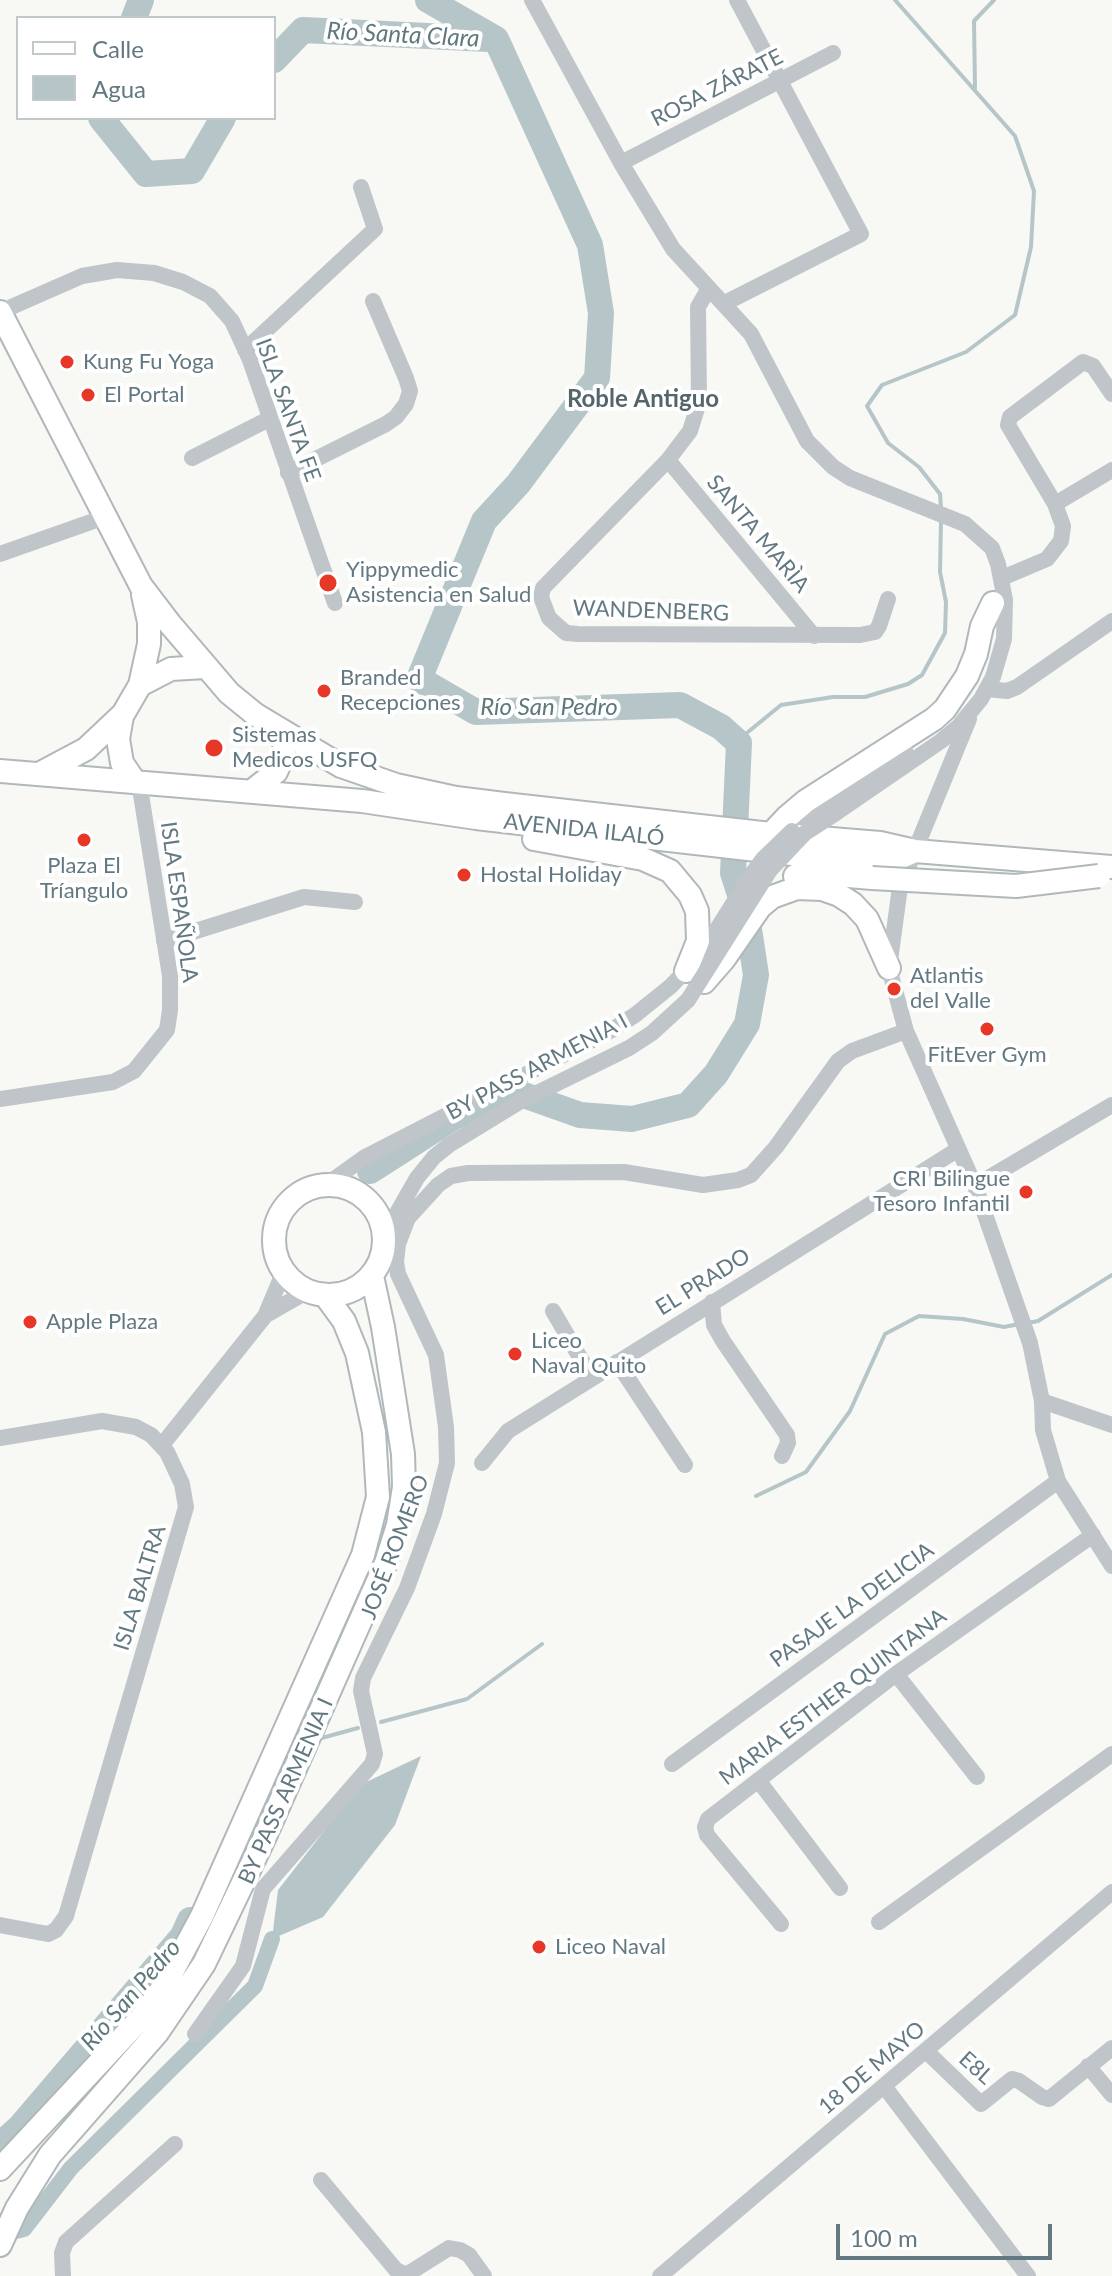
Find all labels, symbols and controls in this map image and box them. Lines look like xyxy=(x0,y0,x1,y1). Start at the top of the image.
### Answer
legend xyxy=(16,16,276,120)
water label: Río Santa Clara xyxy=(326,17,480,53)
text: Calle xyxy=(92,34,144,63)
street label: ROSA ZÁRATE xyxy=(647,43,787,133)
text: Agua xyxy=(92,74,146,103)
street label: ISLA SANTA FE xyxy=(250,335,326,485)
place label: Kung Fu Yoga xyxy=(83,349,214,375)
marker: Kung Fu Yoga xyxy=(58,353,76,371)
place label: El Portal xyxy=(104,382,185,408)
district label: Roble Antiguo xyxy=(567,385,719,413)
marker: El Portal xyxy=(79,386,97,404)
street label: SANTA MARÌA xyxy=(701,470,815,598)
place label: Yippymedic Asistencia en Salud xyxy=(346,557,531,608)
marker: Yippymedic Asistencia en Salud xyxy=(317,572,339,594)
street label: WANDENBERG xyxy=(572,595,730,627)
place label: Branded Recepciones xyxy=(340,665,461,716)
marker: Branded Recepciones xyxy=(315,682,333,700)
water label: Río San Pedro xyxy=(480,693,618,721)
place label: Sistemas Medicos USFQ xyxy=(232,722,377,774)
marker: Sistemas Medicos USFQ xyxy=(203,737,225,759)
street label: AVENIDA ILALÓ xyxy=(502,808,666,852)
street label: ISLA ESPAÑOLA xyxy=(155,820,203,984)
marker: Plaza El Tríangulo xyxy=(75,831,93,849)
place label: Plaza El Tríangulo xyxy=(40,853,128,904)
place label: Hostal Holiday xyxy=(480,862,622,888)
marker: Hostal Holiday xyxy=(455,866,473,884)
place label: Atlantis del Valle xyxy=(910,963,991,1014)
marker: Atlantis del Valle xyxy=(885,980,903,998)
street label: BY PASS ARMENIA I xyxy=(442,1008,632,1126)
marker: FitEver Gym xyxy=(978,1020,996,1038)
place label: FitEver Gym xyxy=(927,1042,1047,1068)
place label: CRI Bilingue Tesoro Infantil xyxy=(873,1166,1010,1218)
marker: CRI Bilingue Tesoro Infantil xyxy=(1017,1183,1035,1201)
street label: EL PRADO xyxy=(651,1243,755,1321)
place label: Apple Plaza xyxy=(46,1309,158,1335)
marker: Apple Plaza xyxy=(21,1313,39,1331)
place label: Liceo Naval Quito xyxy=(531,1328,646,1380)
marker: Liceo Naval Quito xyxy=(506,1345,524,1363)
street label: JOSÉ ROMERO xyxy=(355,1471,435,1623)
street label: ISLA BALTRA xyxy=(108,1522,172,1654)
street label: PASAJE LA DELICIA xyxy=(765,1537,939,1673)
street label: MARIA ESTHER QUINTANA xyxy=(714,1603,952,1791)
street label: BY PASS ARMENIA I xyxy=(233,1694,339,1888)
water label: Río San Pedro xyxy=(75,1934,187,2056)
place label: Liceo Naval xyxy=(555,1934,666,1960)
marker: Liceo Naval xyxy=(530,1938,548,1956)
street label: 18 DE MAYO xyxy=(814,2016,930,2120)
street label: E8L xyxy=(954,2046,998,2090)
scale bar xyxy=(840,2208,1056,2258)
text: 100 m xyxy=(850,2223,918,2252)

